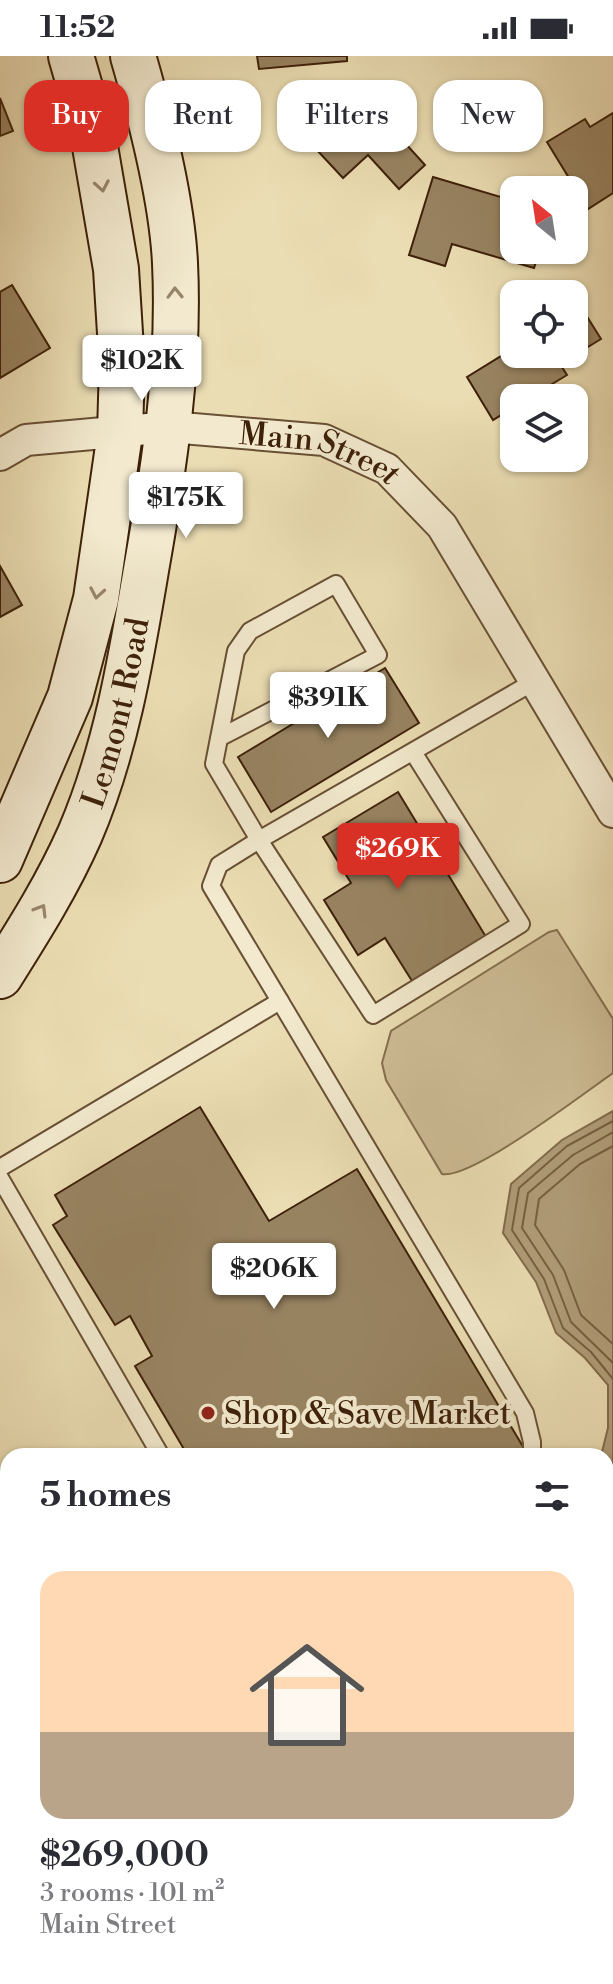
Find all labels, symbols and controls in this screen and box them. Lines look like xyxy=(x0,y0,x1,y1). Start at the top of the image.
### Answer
text: 11:52 xyxy=(40,9,115,47)
chip: Buy xyxy=(24,80,129,152)
chip: Rent xyxy=(145,80,261,152)
chip: Filters xyxy=(277,80,417,152)
chip: New xyxy=(433,80,543,152)
north arrow xyxy=(500,176,588,264)
map controls xyxy=(500,176,588,472)
one-way arrow xyxy=(92,180,109,193)
button: locate xyxy=(500,280,588,368)
one-way arrow xyxy=(166,286,184,299)
pin: $102K xyxy=(86,335,198,403)
text: $102K xyxy=(100,345,184,377)
button: layers xyxy=(500,384,588,472)
street label: Main Street xyxy=(238,414,410,493)
pin: $175K xyxy=(130,472,242,540)
text: $175K xyxy=(147,482,225,514)
one-way arrow xyxy=(89,586,106,600)
street label: Lemont Road xyxy=(73,615,159,814)
pin: $391K xyxy=(272,672,384,740)
text: $391K xyxy=(288,682,368,714)
pin: $269K xyxy=(342,823,454,891)
text: $269K xyxy=(355,833,441,865)
one-way arrow xyxy=(31,904,47,919)
pin: $206K xyxy=(218,1243,330,1311)
text: $206K xyxy=(230,1253,318,1285)
place label: Shop & Save Market xyxy=(224,1394,511,1434)
marker: Shop & Save Market xyxy=(199,1404,217,1422)
icon: filters xyxy=(530,1474,574,1518)
text: 5 homes xyxy=(40,1475,171,1517)
icon: home xyxy=(235,1623,379,1767)
text: $269,000 xyxy=(40,1835,209,1877)
text: 3 rooms · 101 m² xyxy=(40,1877,224,1909)
text: Main Street xyxy=(40,1909,176,1941)

